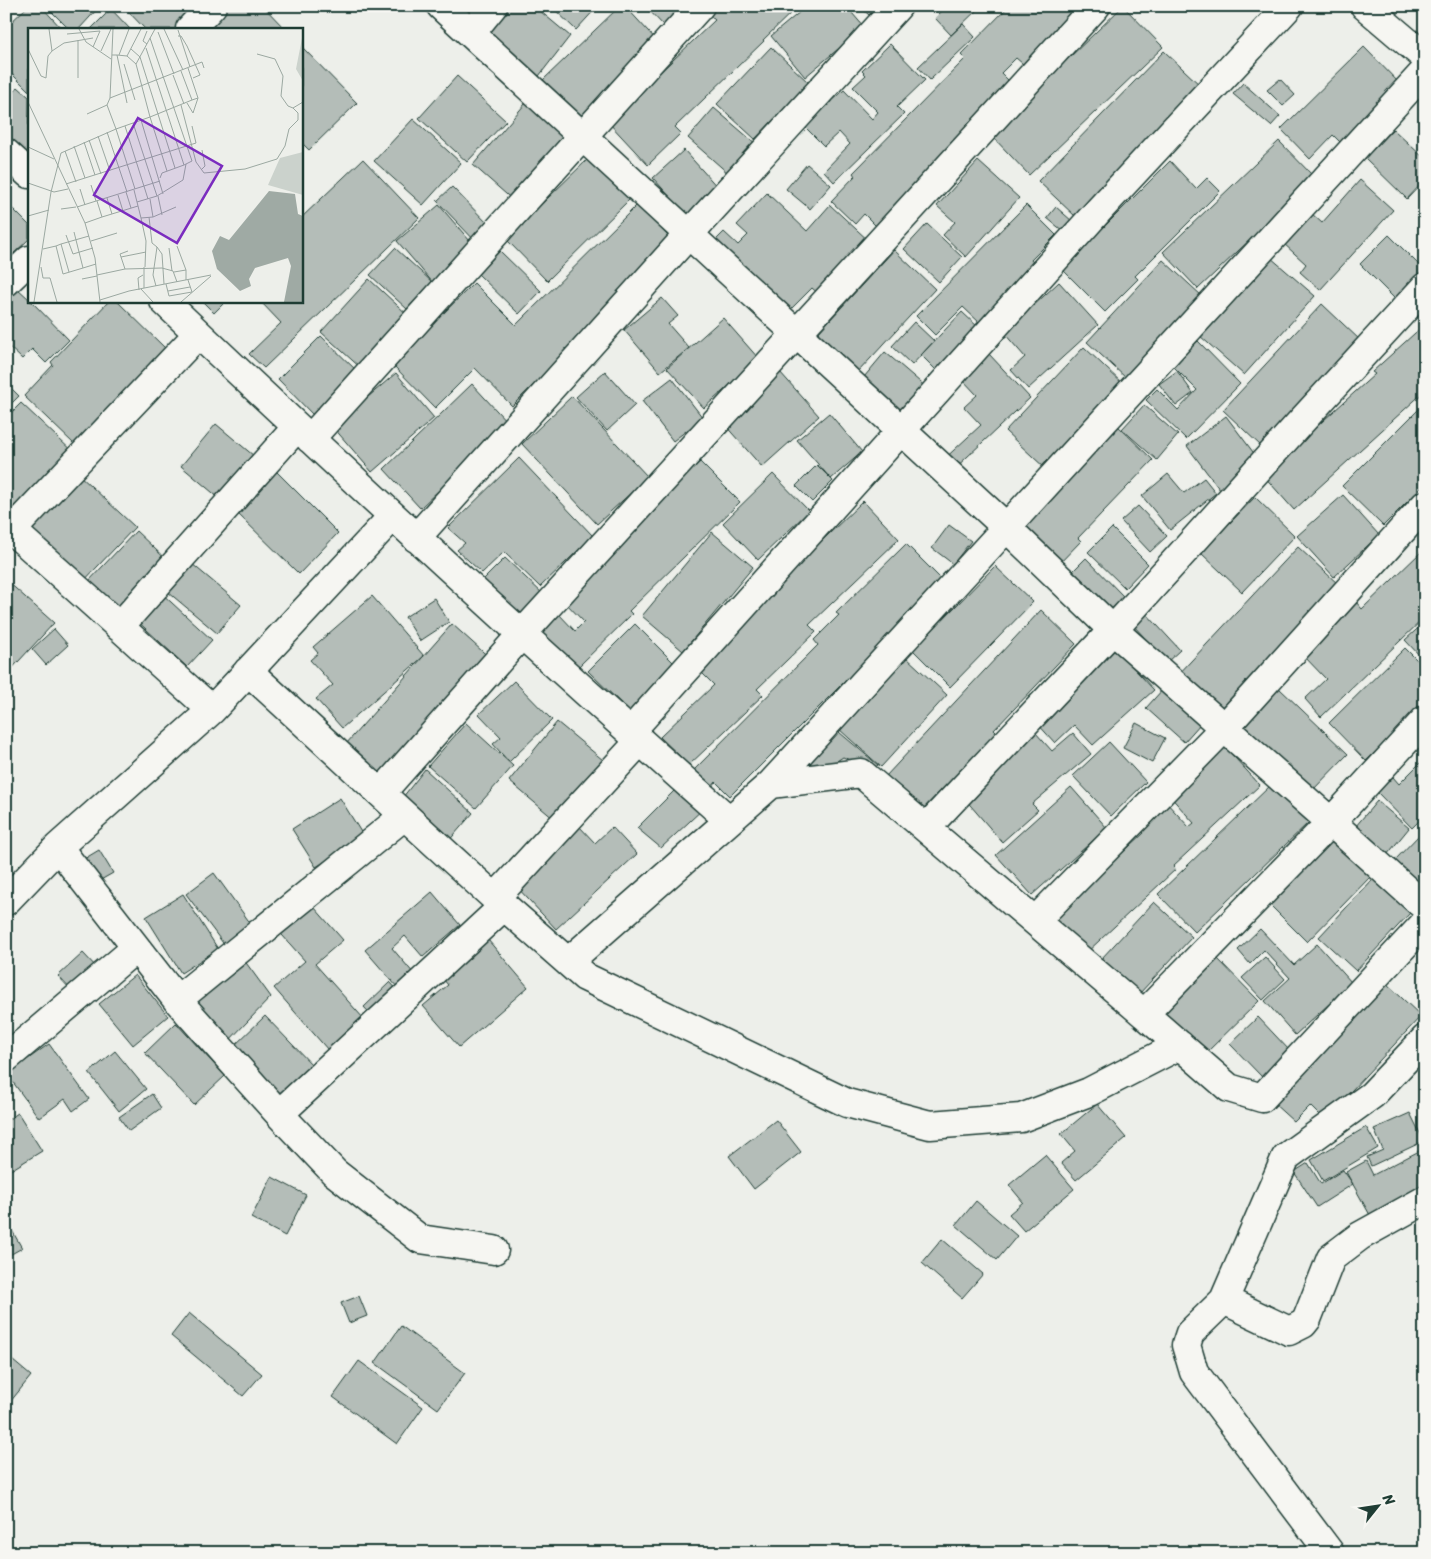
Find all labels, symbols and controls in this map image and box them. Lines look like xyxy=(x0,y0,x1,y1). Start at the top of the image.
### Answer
inset map xyxy=(28,28,302,302)
north arrow xyxy=(1354,1482,1404,1532)
text: N xyxy=(1375,1488,1402,1510)

